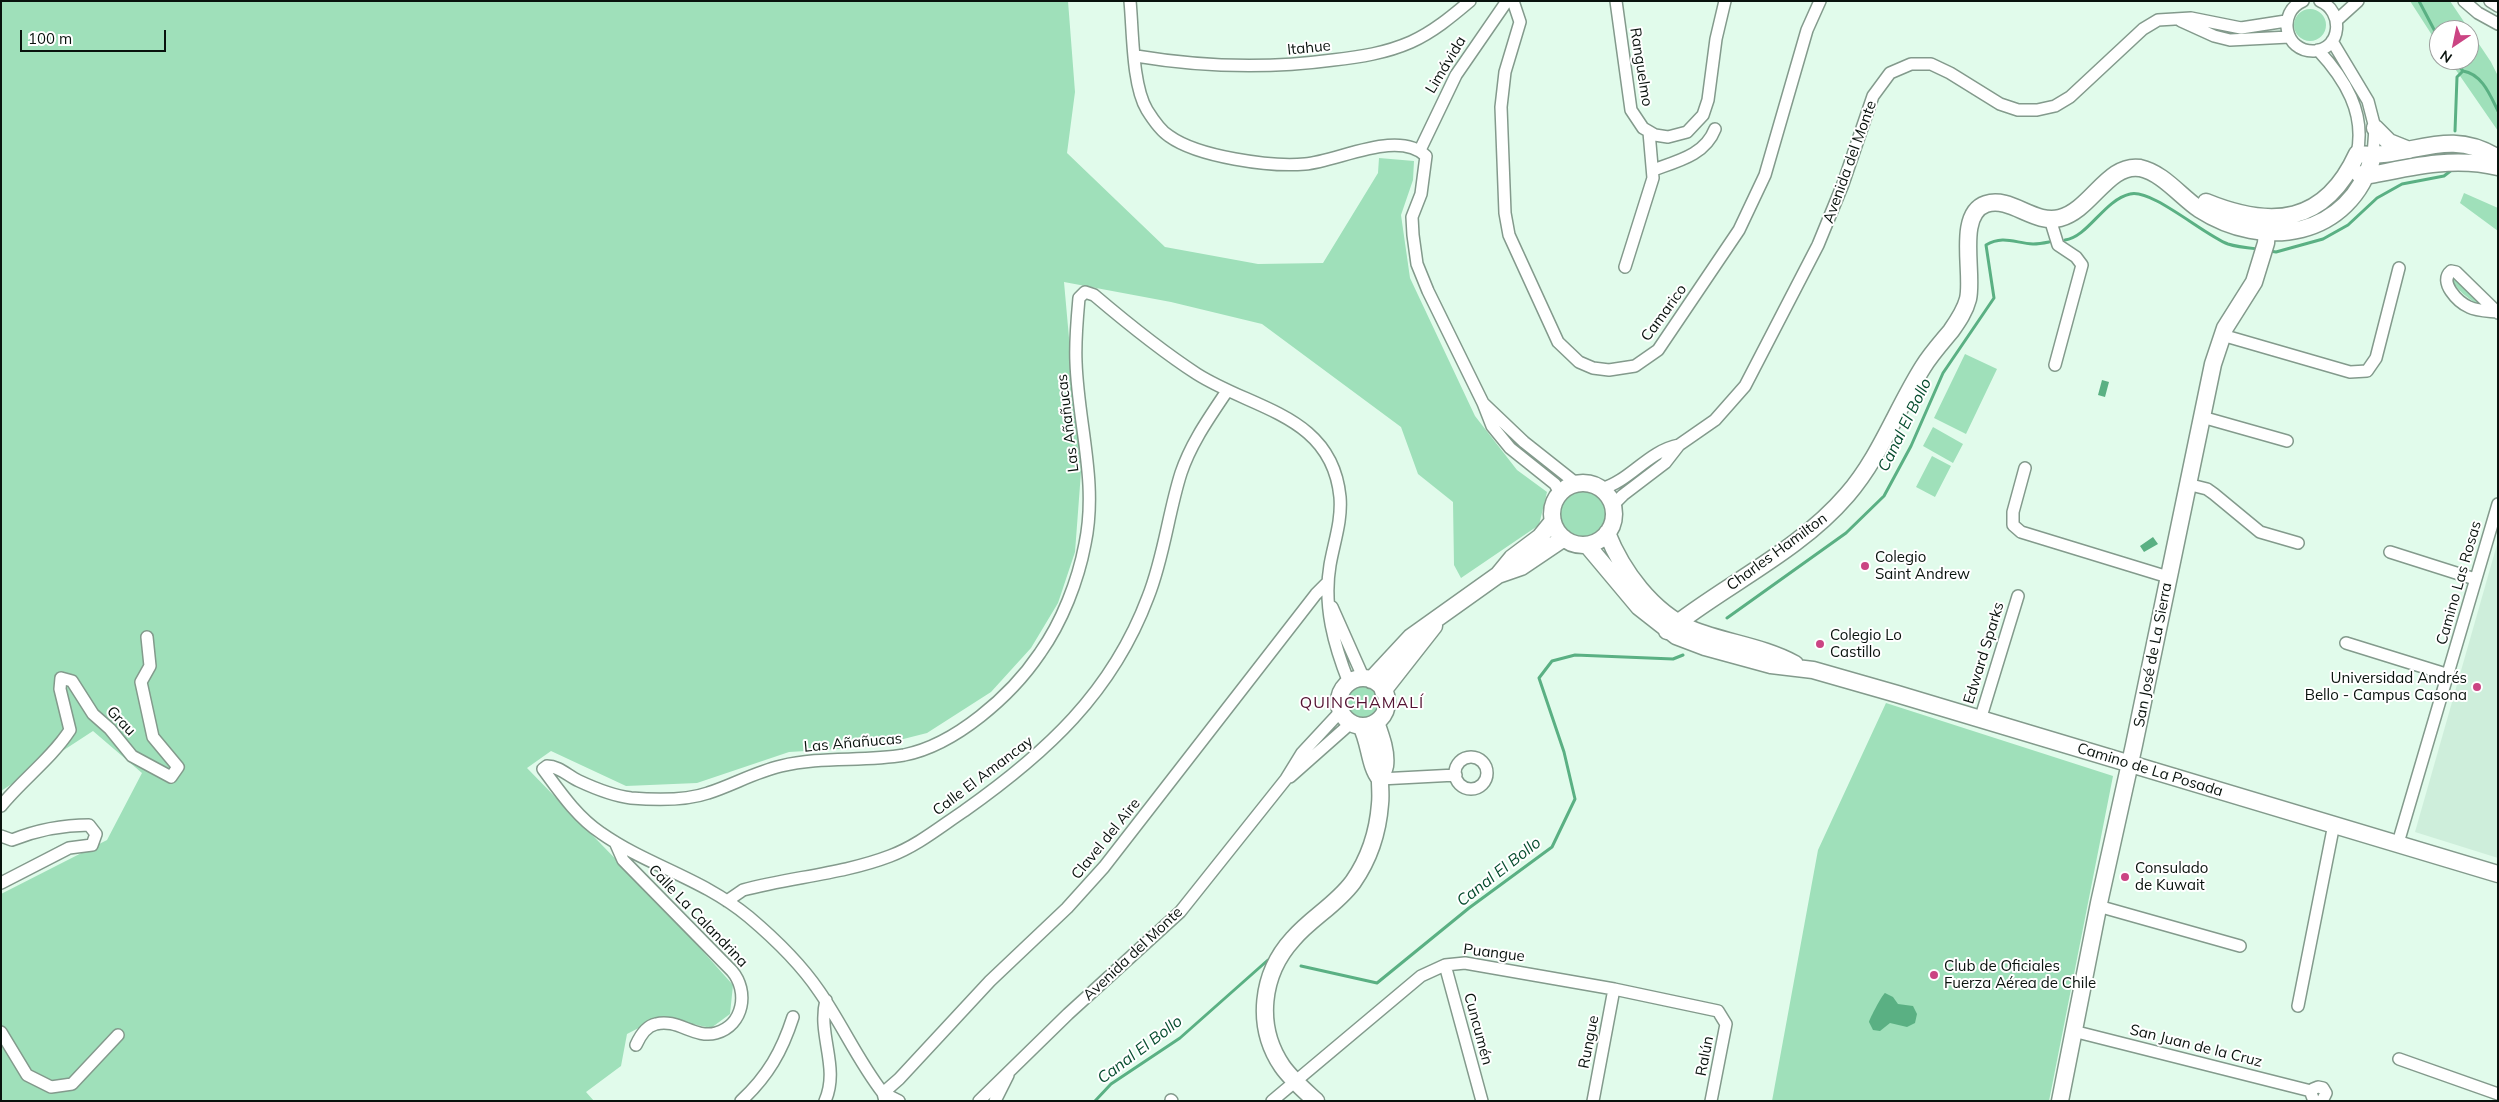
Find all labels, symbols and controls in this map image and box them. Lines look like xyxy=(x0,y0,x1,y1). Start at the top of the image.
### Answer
scale bar xyxy=(22,20,169,52)
north arrow xyxy=(2429,20,2479,70)
street label: Ranguelmo xyxy=(1626,26,1656,108)
text: 100 m xyxy=(28,29,72,48)
street label: Limávida xyxy=(1422,33,1470,97)
street label: Itahue xyxy=(1286,37,1332,59)
text: N xyxy=(2437,46,2456,67)
street label: Avenida del Monte xyxy=(1819,98,1881,226)
street label: Camarico xyxy=(1637,281,1691,345)
street label: Las Añañucas xyxy=(1053,373,1083,473)
water label: Canal El Bollo xyxy=(1874,375,1936,475)
street label: Charles Hamilton xyxy=(1723,509,1831,595)
street label: Camino Las Rosas xyxy=(2433,519,2485,647)
place label: Colegio Saint Andrew xyxy=(1875,548,1970,583)
marker: Colegio Saint Andrew xyxy=(1859,560,1871,572)
street label: San José de La Sierra xyxy=(2130,581,2176,729)
street label: Edward Sparks xyxy=(1960,600,2008,706)
place label: Colegio Lo Castillo xyxy=(1830,626,1902,661)
marker: Colegio Lo Castillo xyxy=(1814,638,1826,650)
place label: Universidad Andrés Bello - Campus Casona xyxy=(2305,669,2467,704)
marker: Universidad Andrés Bello - Campus Casona xyxy=(2471,681,2483,693)
district label: QUINCHAMALÍ xyxy=(1298,693,1426,713)
street label: Grau xyxy=(103,703,139,739)
street label: Las Añañucas xyxy=(803,730,903,756)
street label: Calle El Amancay xyxy=(929,732,1037,820)
street label: Camino de La Posada xyxy=(2075,739,2225,801)
street label: Clavel del Aire xyxy=(1068,795,1144,883)
water label: Canal El Bollo xyxy=(1453,833,1545,911)
place label: Consulado de Kuwait xyxy=(2135,859,2208,894)
street label: Calle La Calandrina xyxy=(644,861,752,971)
marker: Consulado de Kuwait xyxy=(2119,871,2131,883)
street label: Avenida del Monte xyxy=(1080,903,1186,1005)
street label: Puangue xyxy=(1462,940,1526,966)
place label: Club de Oficiales Fuerza Aérea de Chile xyxy=(1944,957,2096,992)
marker: Club de Oficiales Fuerza Aérea de Chile xyxy=(1928,969,1940,981)
street label: Cuncumén xyxy=(1460,991,1496,1067)
water label: Canal El Bollo xyxy=(1094,1012,1186,1088)
street label: Rungue xyxy=(1575,1014,1603,1070)
street label: San Juan de la Cruz xyxy=(2128,1021,2264,1071)
street label: Ralún xyxy=(1692,1034,1718,1078)

